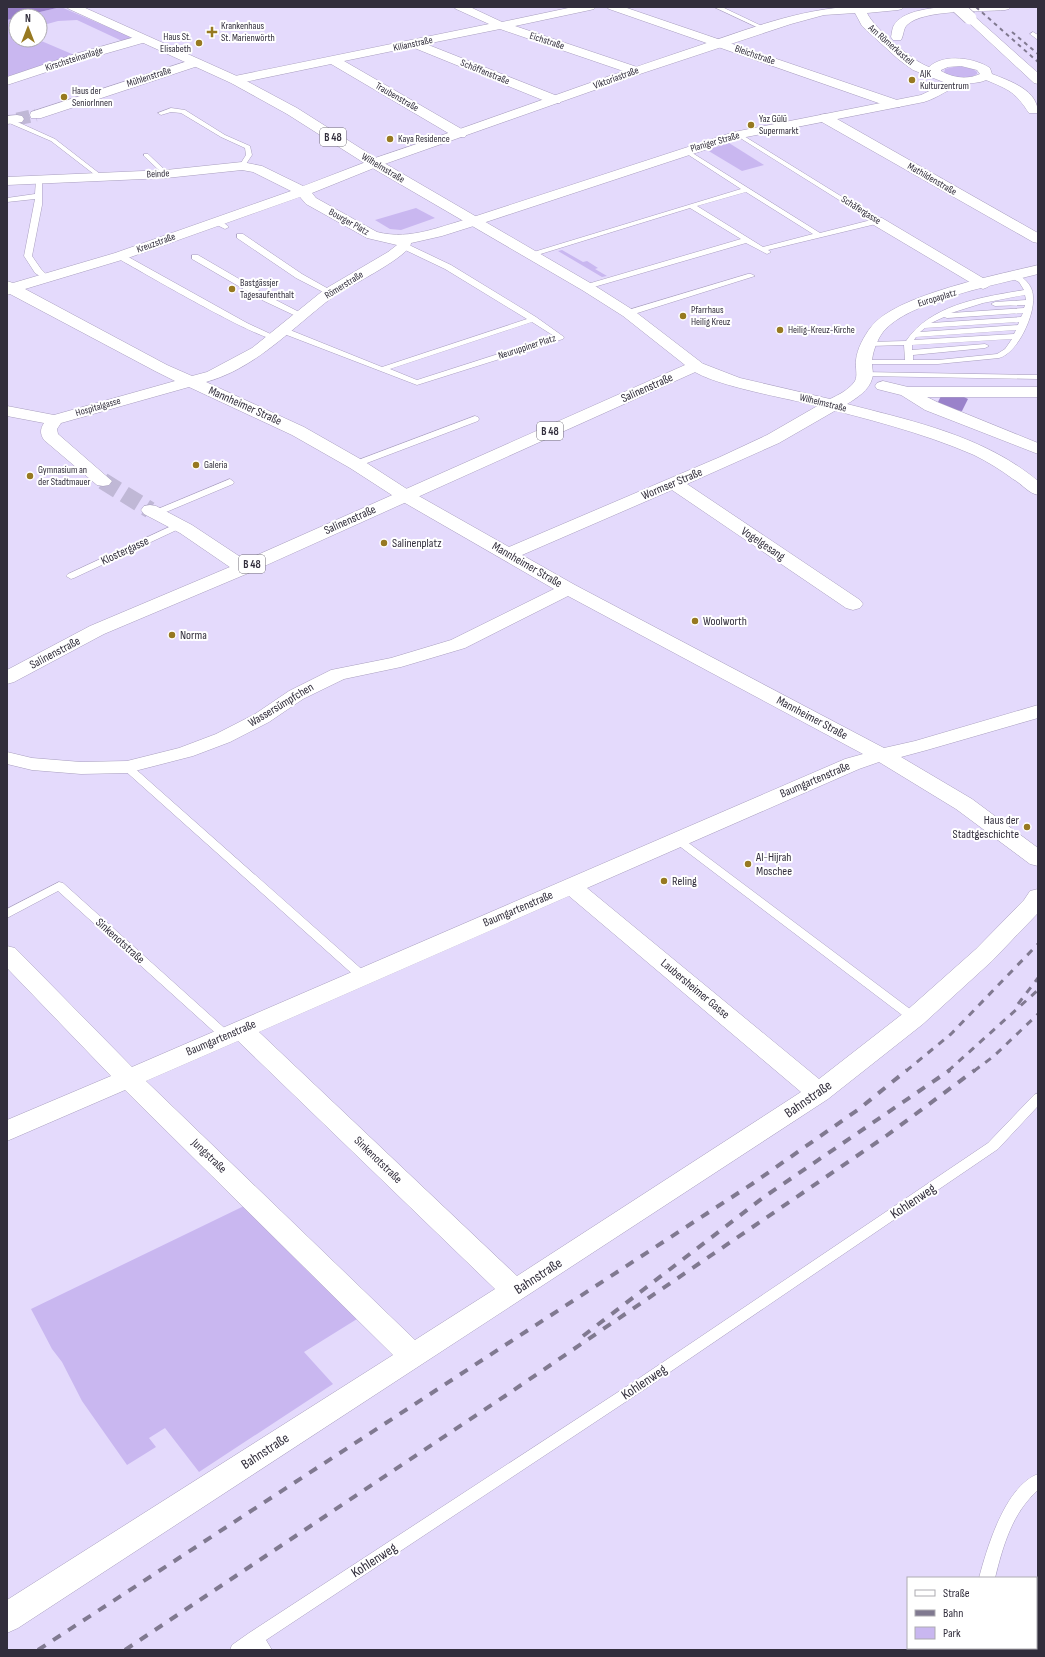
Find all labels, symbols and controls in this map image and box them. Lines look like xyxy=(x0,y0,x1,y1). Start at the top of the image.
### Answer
north arrow xyxy=(8,8,48,48)
text: N xyxy=(25,12,31,25)
place label: Krankenhaus St. Marienwörth xyxy=(221,20,275,44)
street label: Am Römerkastell xyxy=(865,21,916,68)
marker: Krankenhaus St. Marienwörth xyxy=(206,26,218,38)
street label: Eichstraße xyxy=(528,30,566,52)
place label: Haus St. Elisabeth xyxy=(160,31,191,55)
street label: Kilianstraße xyxy=(392,34,434,54)
marker: Haus St. Elisabeth xyxy=(194,38,204,48)
street label: Bleichstraße xyxy=(733,43,777,67)
street label: Kirschsteinanlage xyxy=(44,44,104,74)
street label: Schöffenstraße xyxy=(459,57,511,87)
street label: Mühlenstraße xyxy=(125,64,173,90)
street label: Viktoriastraße xyxy=(592,64,640,92)
place label: AJK Kulturzentrum xyxy=(919,68,969,92)
marker: AJK Kulturzentrum xyxy=(907,75,917,85)
street label: Traubenstraße xyxy=(373,80,421,114)
place label: Haus der SeniorInnen xyxy=(72,85,112,109)
marker: Haus der SeniorInnen xyxy=(59,92,69,102)
place label: Yaz Gülü Supermarkt xyxy=(759,113,799,137)
marker: Yaz Gülü Supermarkt xyxy=(746,120,756,130)
road number: B 48 xyxy=(320,128,346,146)
street label: Planiger Straße xyxy=(689,129,741,155)
place label: Kaya Residence xyxy=(398,133,450,145)
marker: Kaya Residence xyxy=(385,134,395,144)
street label: Wilhelmstraße xyxy=(359,150,407,186)
street label: Mathildenstraße xyxy=(905,160,959,198)
street label: Beinde xyxy=(146,167,170,181)
street label: Schäfergasse xyxy=(839,193,883,227)
street label: Bourger Platz xyxy=(327,206,372,238)
street label: Kreuzstraße xyxy=(135,230,177,256)
street label: Römerstraße xyxy=(322,268,366,302)
place label: Bastgässjer Tagesaufenthalt xyxy=(240,277,294,301)
marker: Bastgässjer Tagesaufenthalt xyxy=(227,284,237,294)
street label: Europaplatz xyxy=(916,286,958,310)
place label: Pfarrhaus Heilig Kreuz xyxy=(691,304,731,328)
marker: Pfarrhaus Heilig Kreuz xyxy=(678,311,688,321)
place label: Heilig-Kreuz-Kirche xyxy=(788,324,855,336)
marker: Heilig-Kreuz-Kirche xyxy=(775,325,785,335)
street label: Neuruppiner Platz xyxy=(497,332,558,362)
street label: Salinenstraße xyxy=(619,370,675,406)
street label: Mannheimer Straße xyxy=(206,383,284,429)
street label: Wilhelmstraße xyxy=(798,391,848,415)
street label: Hospitalgasse xyxy=(74,395,122,419)
road number: B 48 xyxy=(537,422,563,440)
place label: Galeria xyxy=(204,459,227,471)
marker: Galeria xyxy=(191,460,201,470)
place label: Gymnasium an der Stadtmauer xyxy=(38,464,90,488)
street label: Wormser Straße xyxy=(639,464,705,504)
marker: Gymnasium an der Stadtmauer xyxy=(25,471,35,481)
street label: Salinenstraße xyxy=(322,502,378,538)
street label: Vogelgesang xyxy=(738,524,788,564)
street label: Klostergasse xyxy=(99,533,151,569)
place label: Salinenplatz xyxy=(392,536,442,551)
marker: Salinenplatz xyxy=(379,538,389,548)
street label: Mannheimer Straße xyxy=(489,539,565,591)
road number: B 48 xyxy=(239,555,265,573)
place label: Woolworth xyxy=(703,614,747,629)
marker: Woolworth xyxy=(690,616,700,626)
place label: Norma xyxy=(180,628,207,643)
marker: Norma xyxy=(167,630,177,640)
street label: Salinenstraße xyxy=(27,633,83,673)
street label: Wassersümpfchen xyxy=(246,680,316,730)
street label: Mannheimer Straße xyxy=(774,693,850,743)
street label: Baumgartenstraße xyxy=(778,758,853,802)
place label: Haus der Stadtgeschichte xyxy=(953,813,1020,842)
marker: Haus der Stadtgeschichte xyxy=(1022,822,1032,832)
place label: Al-Hijrah Moschee xyxy=(755,850,792,879)
marker: Al-Hijrah Moschee xyxy=(743,859,753,869)
place label: Reling xyxy=(672,874,697,889)
marker: Reling xyxy=(659,876,669,886)
street label: Baumgartenstraße xyxy=(481,887,556,931)
street label: Sinkenotstraße xyxy=(92,915,148,967)
street label: Laubersheimer Gasse xyxy=(657,956,733,1022)
street label: Baumgartenstraße xyxy=(184,1016,259,1060)
street label: Bahnstraße xyxy=(781,1077,835,1121)
street label: Sinkenotstraße xyxy=(351,1133,405,1187)
street label: Jungstraße xyxy=(188,1135,230,1176)
street label: Kohlenweg xyxy=(887,1179,939,1222)
street label: Bahnstraße xyxy=(511,1254,565,1298)
street label: Kohlenweg xyxy=(618,1360,670,1403)
street label: Bahnstraße xyxy=(238,1429,292,1473)
street label: Kohlenweg xyxy=(348,1539,400,1581)
legend xyxy=(907,1577,1037,1649)
text: Straße xyxy=(943,1586,970,1601)
text: Bahn xyxy=(943,1606,963,1621)
text: Park xyxy=(943,1626,961,1641)

